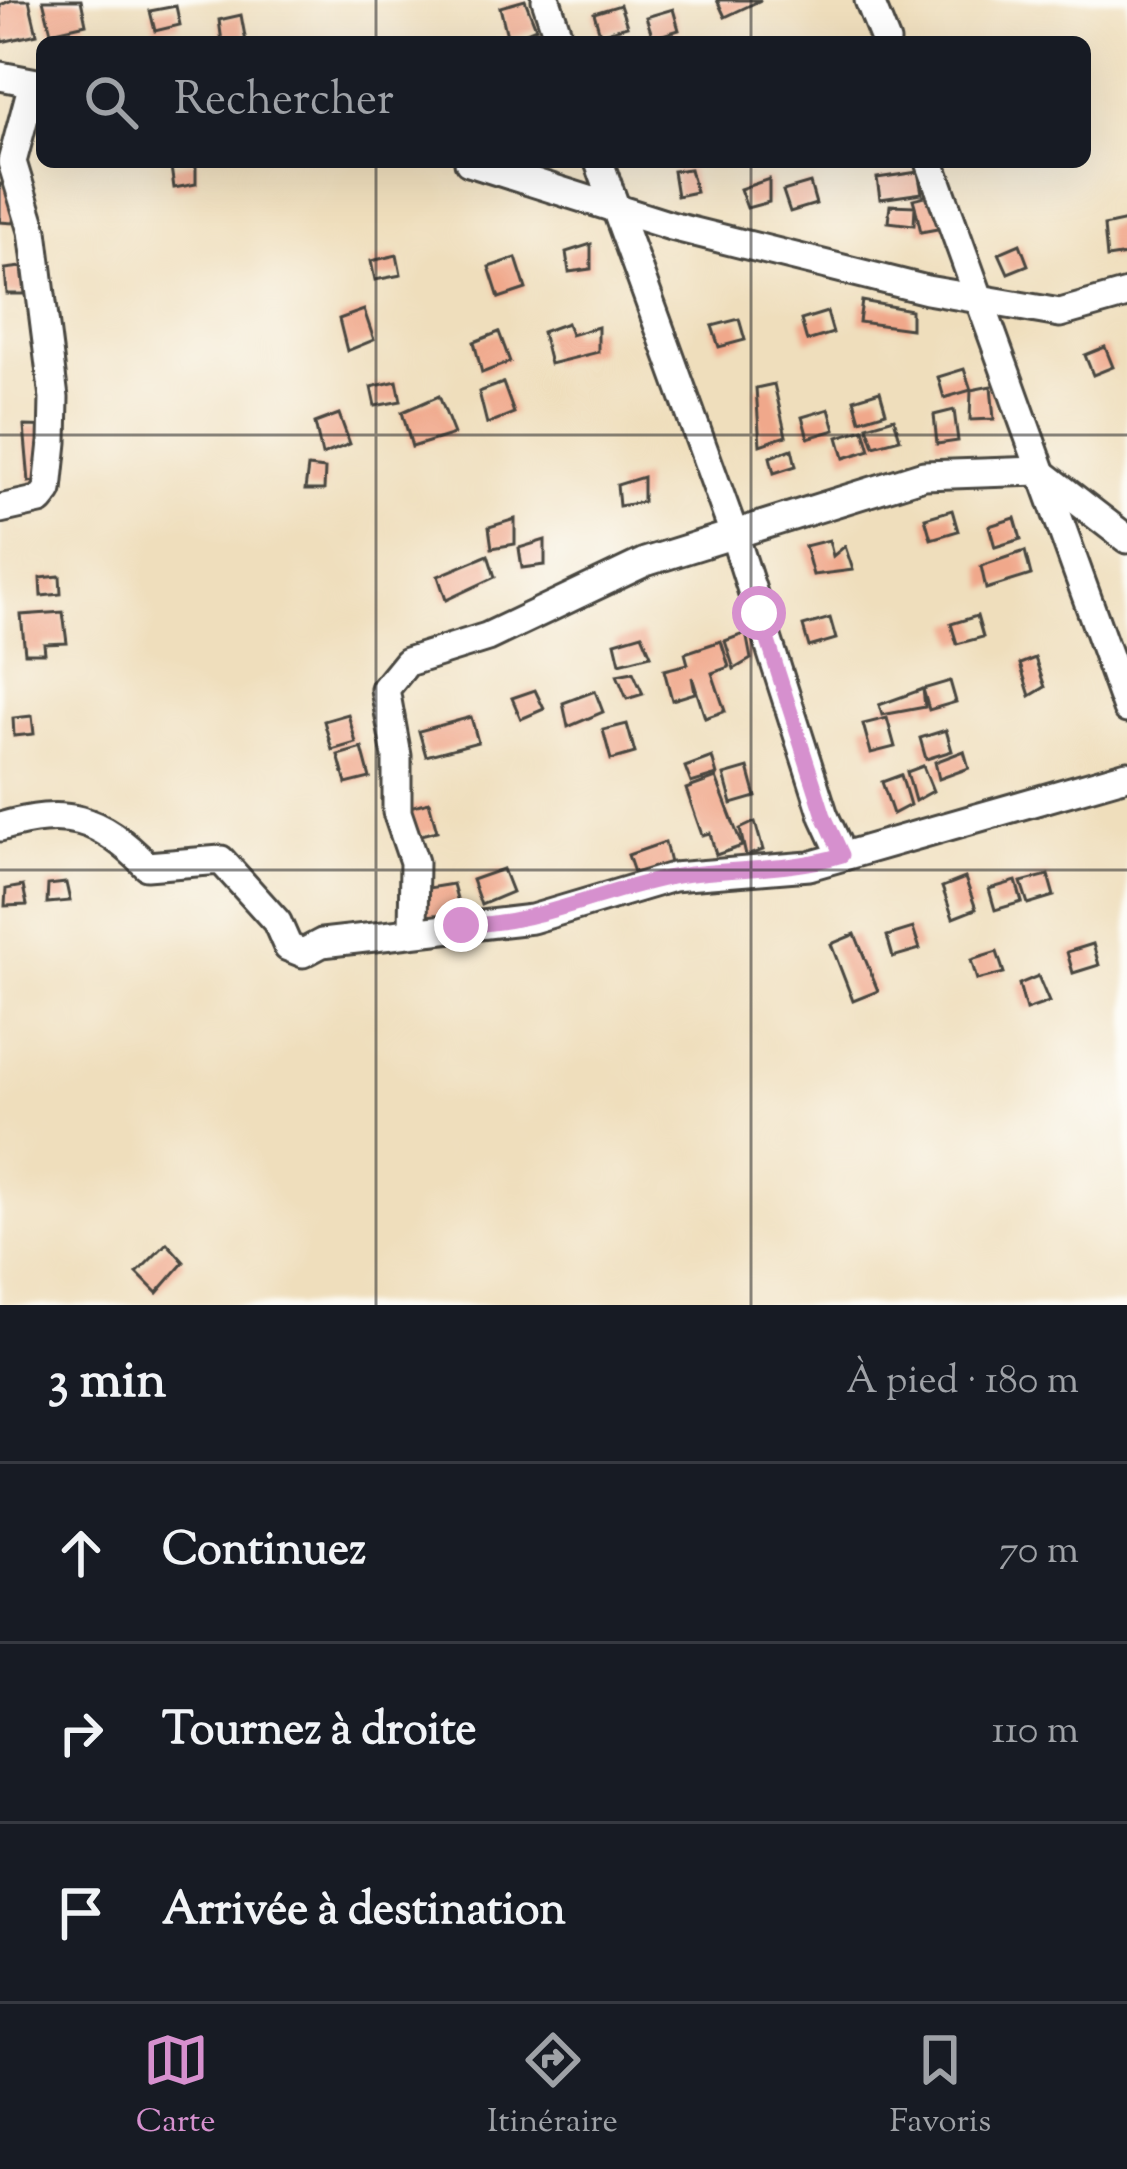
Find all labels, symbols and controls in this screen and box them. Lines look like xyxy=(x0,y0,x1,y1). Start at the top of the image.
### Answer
search box xyxy=(36,36,1091,168)
icon: search xyxy=(78,69,144,135)
text: Rechercher xyxy=(174,70,394,135)
route start xyxy=(732,586,786,640)
route end xyxy=(434,898,488,952)
text: 3 min xyxy=(48,1347,166,1420)
text: À pied · 180 m xyxy=(846,1355,1079,1411)
icon: ahead xyxy=(48,1520,114,1586)
text: Continuez xyxy=(162,1520,366,1585)
text: 70 m xyxy=(999,1525,1079,1581)
icon: right xyxy=(48,1700,114,1766)
text: Tournez à droite xyxy=(162,1700,477,1765)
text: 110 m xyxy=(992,1705,1079,1761)
icon: arrive xyxy=(48,1880,114,1946)
text: Arrivée à destination xyxy=(162,1880,566,1945)
tab: Carte xyxy=(136,2027,216,2147)
tab: Itinéraire xyxy=(487,2027,618,2147)
tab: Favoris xyxy=(890,2027,991,2147)

